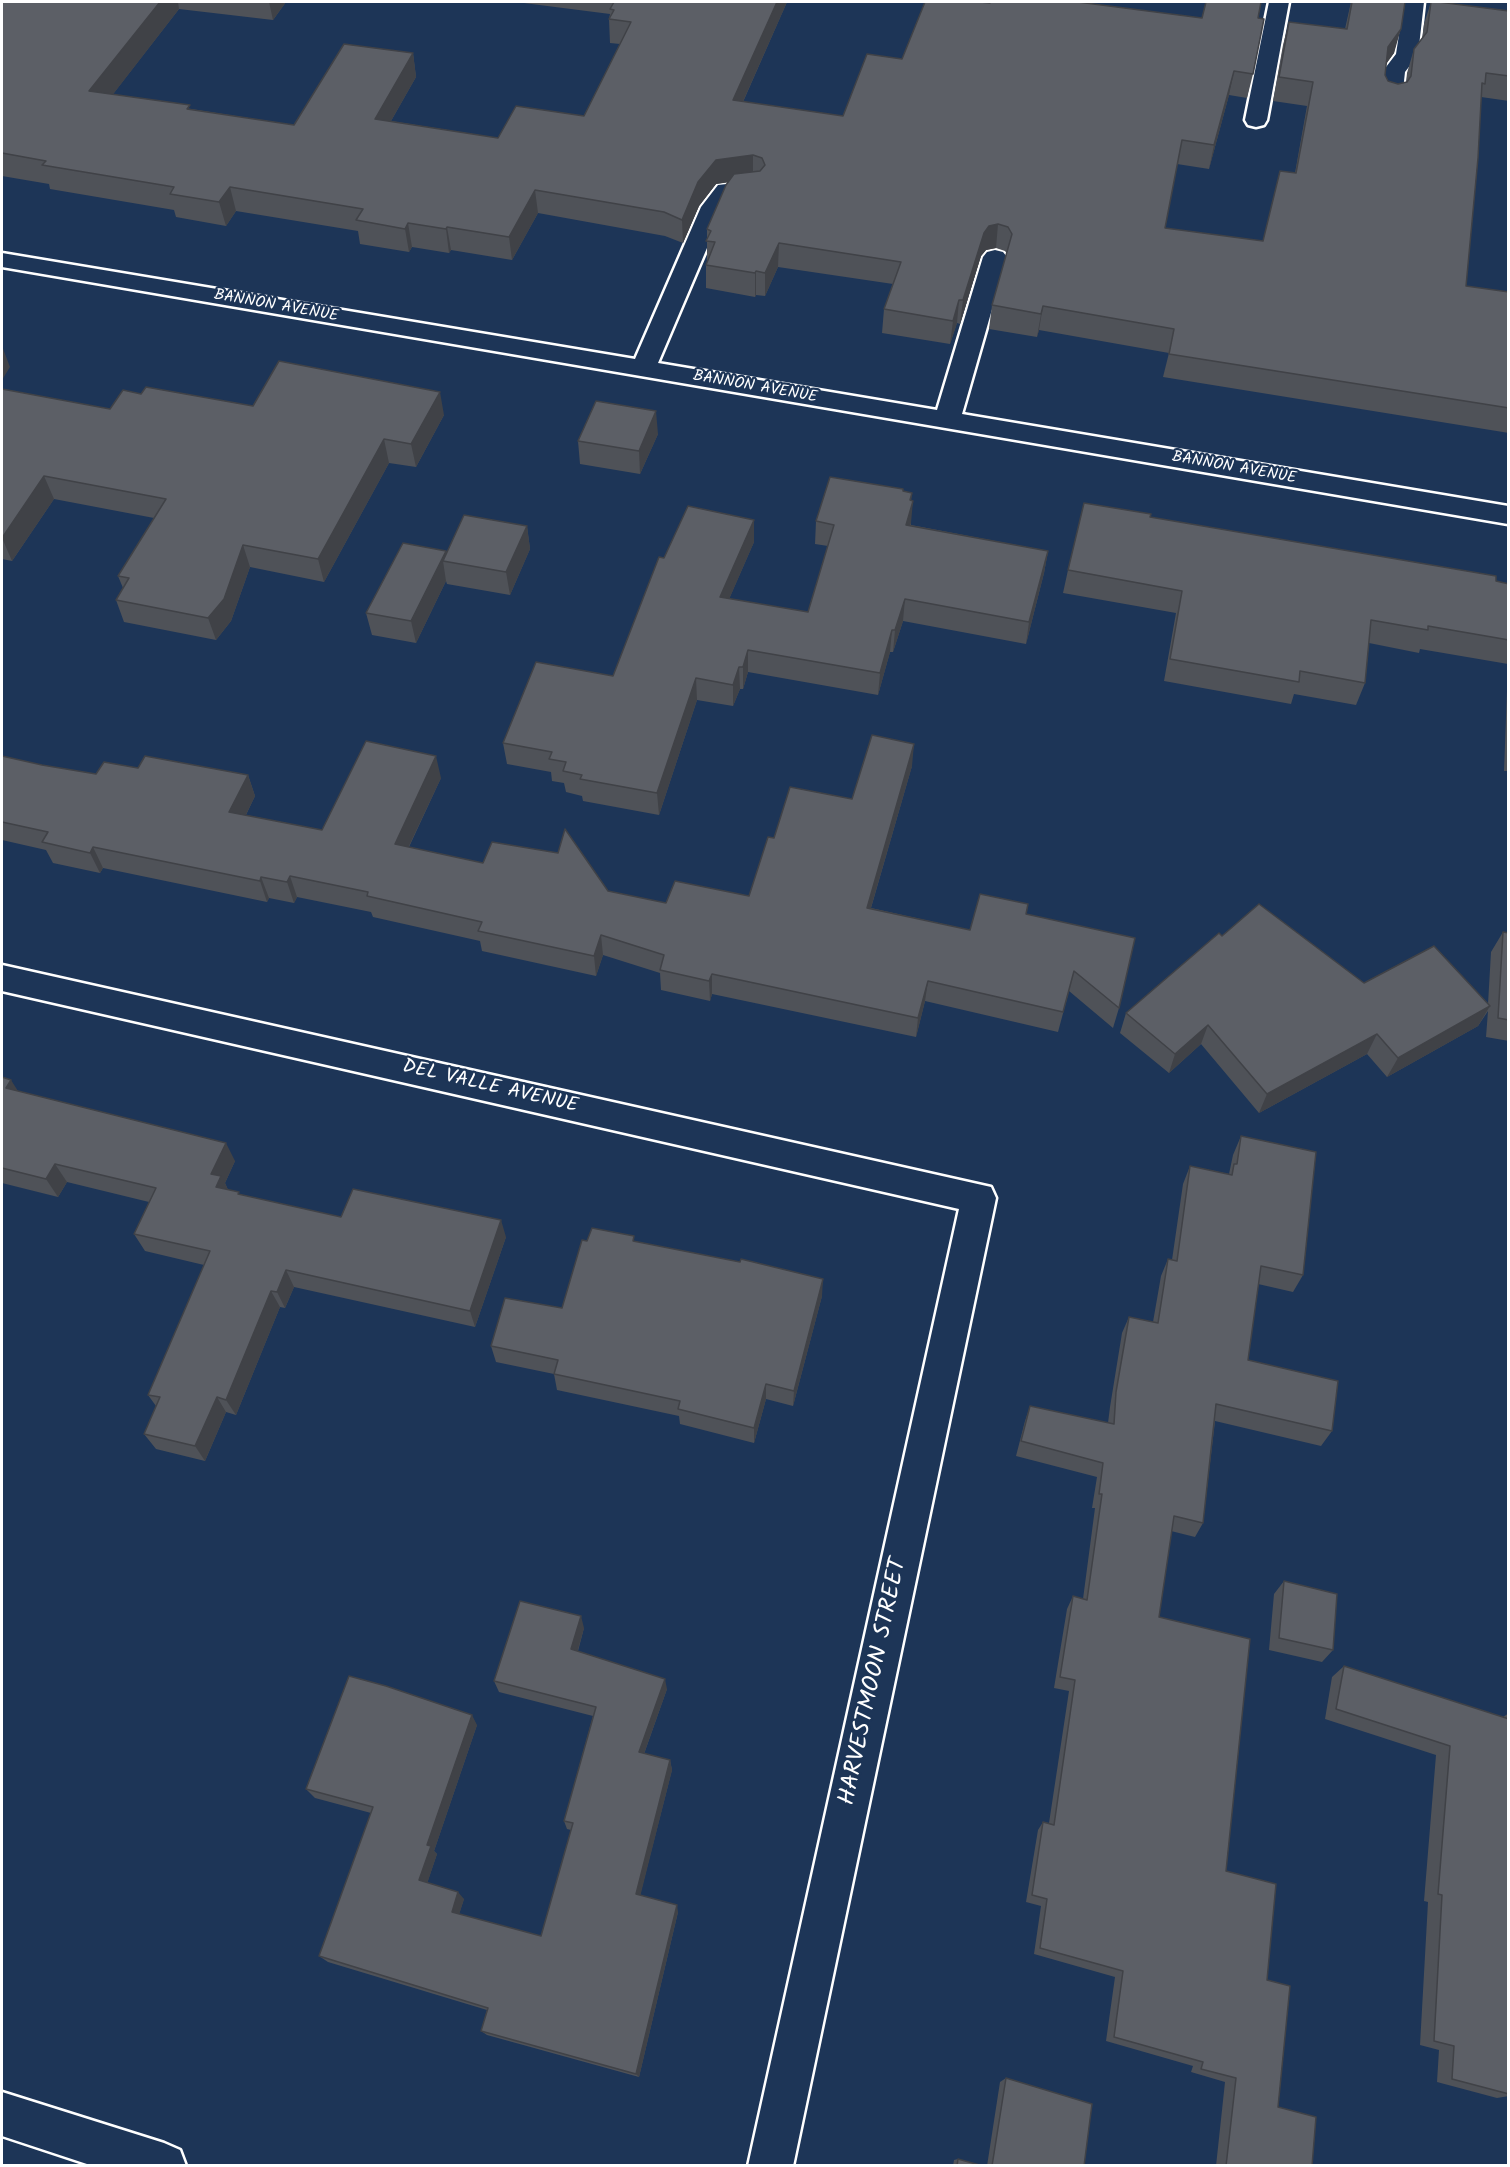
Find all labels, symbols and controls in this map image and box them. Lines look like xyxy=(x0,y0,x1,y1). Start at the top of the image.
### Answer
street label: BANNON AVENUE xyxy=(212,287,340,327)
street label: BANNON AVENUE xyxy=(691,368,819,408)
street label: BANNON AVENUE xyxy=(1170,449,1298,489)
street label: DEL VALLE AVENUE xyxy=(400,1056,580,1120)
street label: HARVESTMOON STREET xyxy=(835,1556,915,1808)

